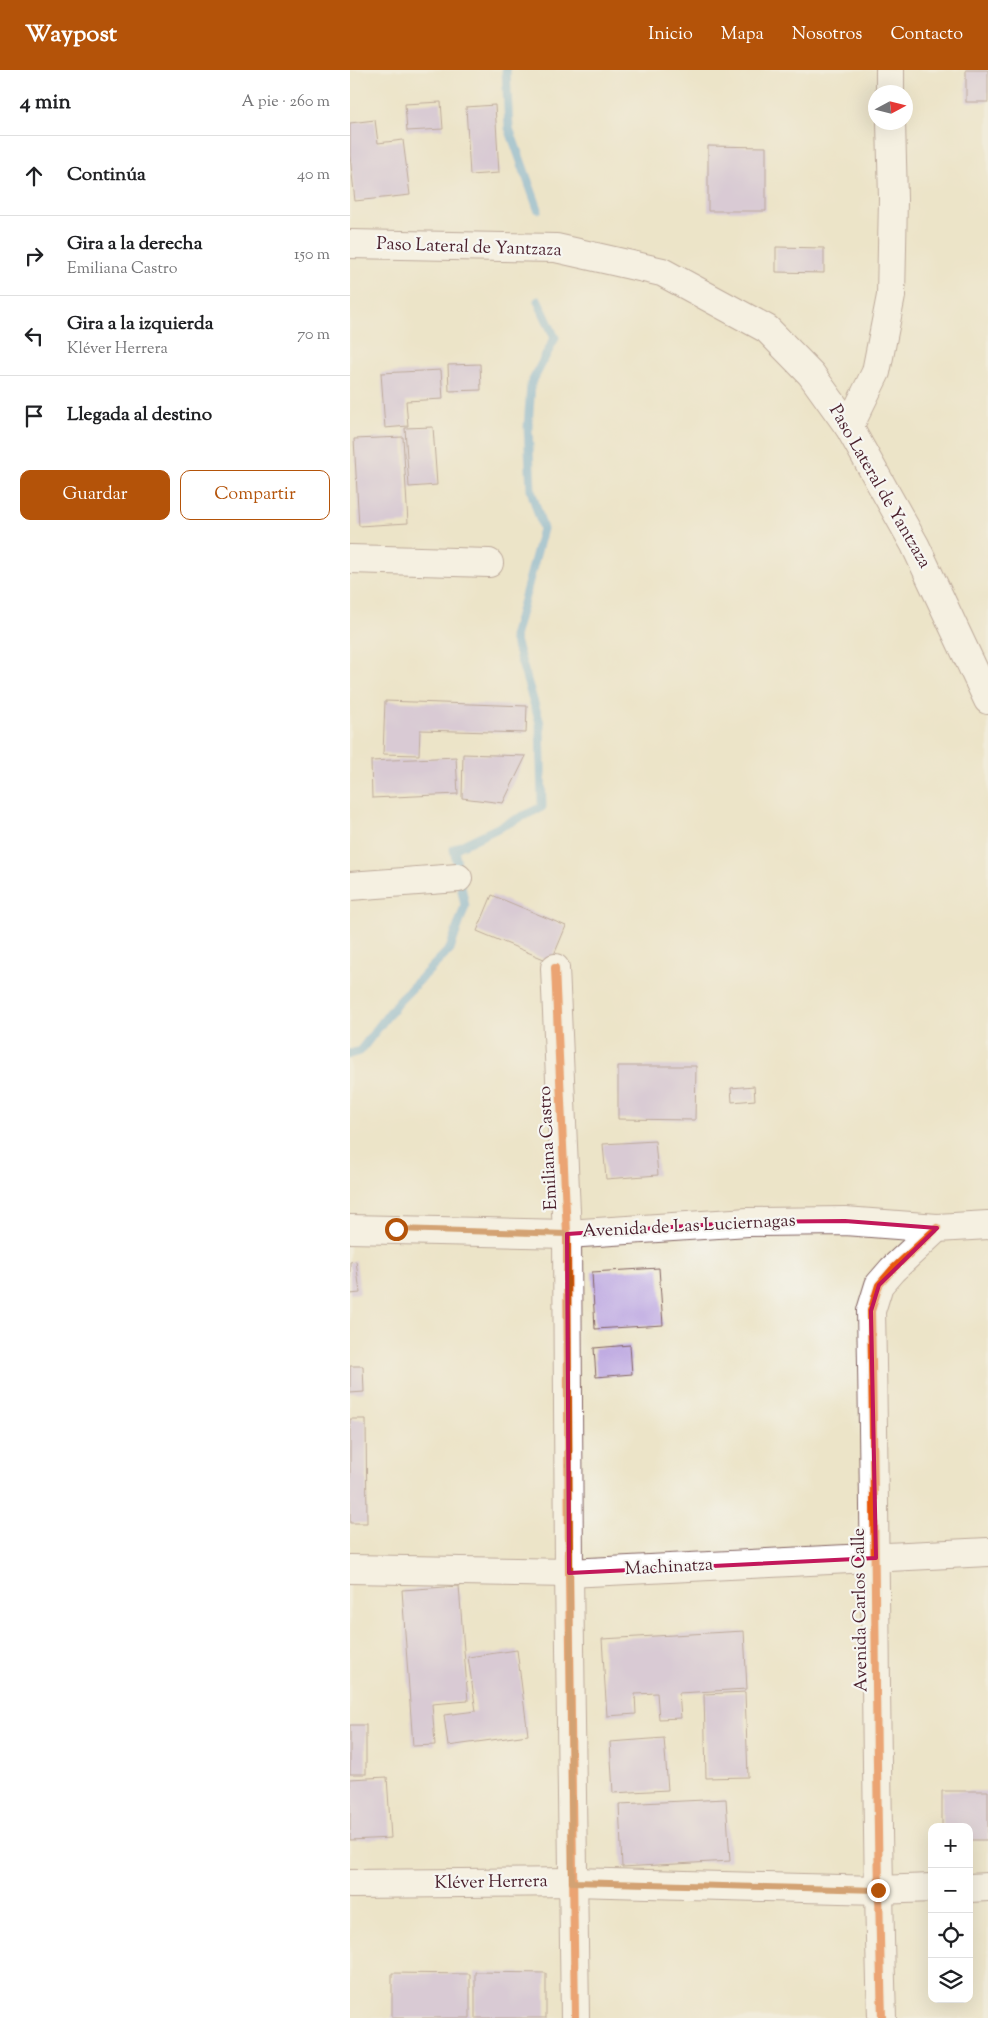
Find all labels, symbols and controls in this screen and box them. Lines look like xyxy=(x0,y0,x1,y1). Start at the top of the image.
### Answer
text: Waypost xyxy=(25,18,117,52)
text: Inicio xyxy=(648,22,693,48)
text: Mapa xyxy=(721,22,764,48)
text: Nosotros xyxy=(792,22,862,48)
text: Contacto xyxy=(890,22,963,48)
north arrow xyxy=(868,85,913,130)
text: 4 min xyxy=(20,88,71,118)
text: A pie · 260 m xyxy=(241,91,330,114)
icon: ahead xyxy=(20,162,48,190)
text: Continúa xyxy=(67,162,146,189)
text: 40 m xyxy=(297,164,330,187)
text: Gira a la derecha xyxy=(67,231,202,258)
street label: Paso Lateral de Yantzaza xyxy=(376,232,562,264)
icon: right xyxy=(20,242,48,270)
text: 150 m xyxy=(294,244,330,267)
text: Emiliana Castro xyxy=(67,258,178,281)
text: Gira a la izquierda xyxy=(67,311,213,338)
icon: left xyxy=(20,322,48,350)
text: 70 m xyxy=(297,324,330,347)
text: Kléver Herrera xyxy=(67,338,168,361)
street label: Paso Lateral de Yantzaza xyxy=(821,400,937,574)
icon: arrive xyxy=(20,402,48,430)
text: Llegada al destino xyxy=(67,402,212,429)
button: Guardar xyxy=(20,470,170,520)
button: Compartir xyxy=(180,470,330,520)
street label: Emiliana Castro xyxy=(533,1085,565,1211)
street label: Avenida de Las Luciernagas xyxy=(582,1208,796,1246)
route start xyxy=(385,1218,408,1241)
street label: Avenida Carlos Calle xyxy=(847,1528,875,1692)
street label: Machinatza xyxy=(624,1553,714,1583)
map controls xyxy=(928,1823,973,2003)
button: + xyxy=(928,1823,973,1868)
button: − xyxy=(928,1868,973,1913)
street label: Kléver Herrera xyxy=(434,1869,548,1897)
route end xyxy=(867,1879,890,1902)
button: locate xyxy=(928,1913,973,1958)
button: layers xyxy=(928,1958,973,2003)

